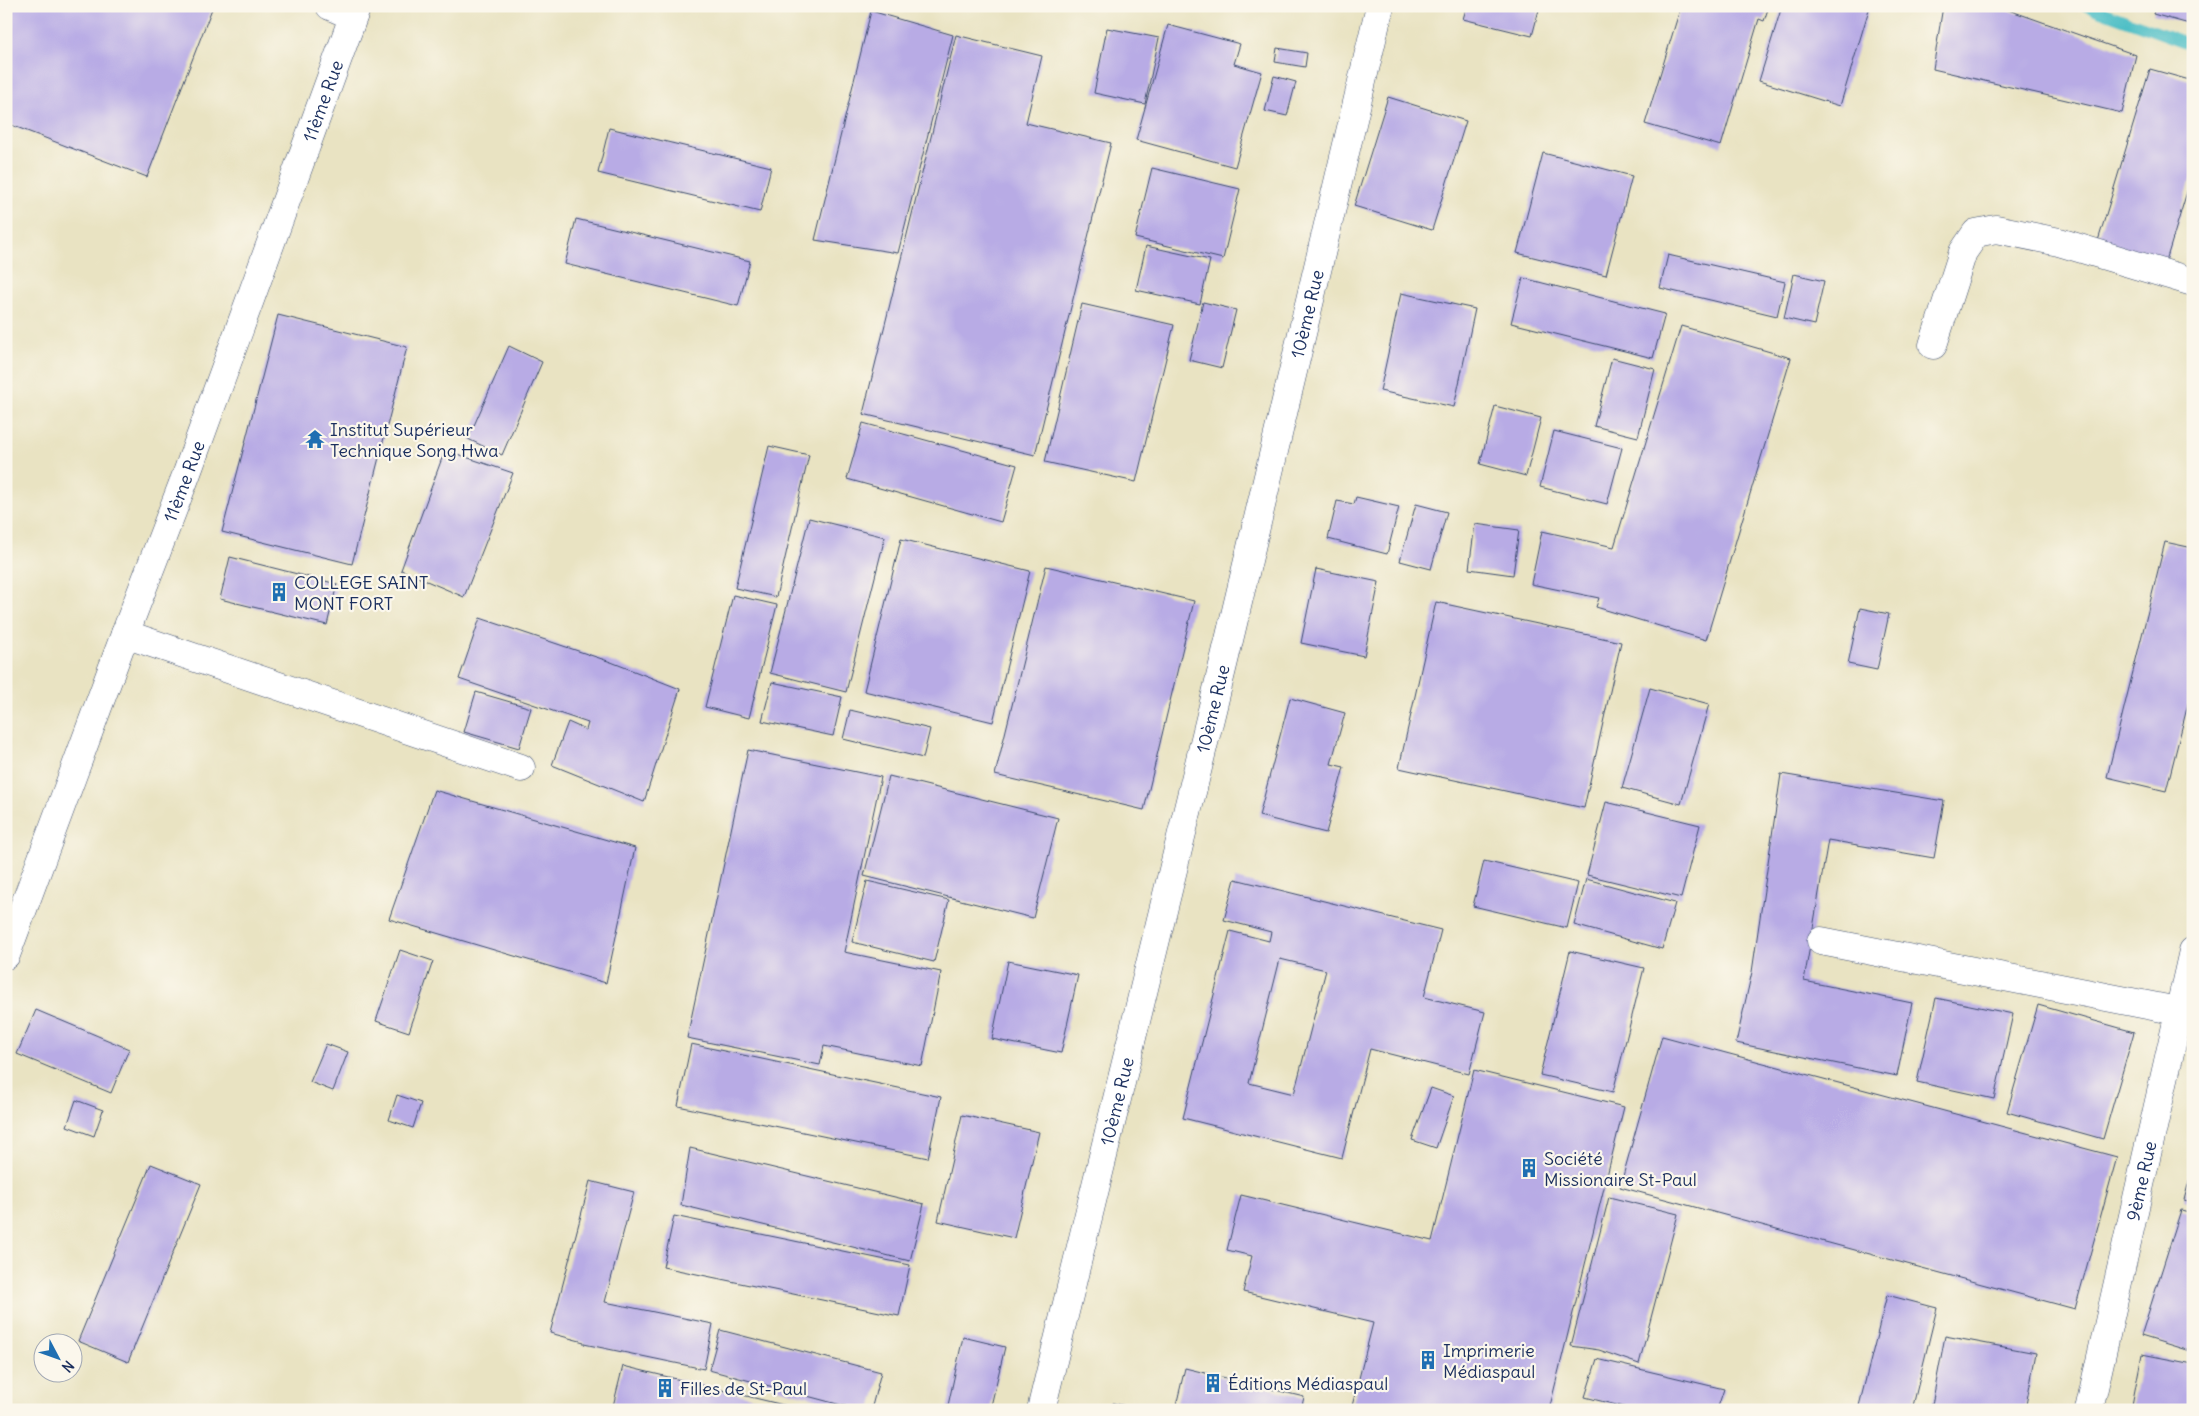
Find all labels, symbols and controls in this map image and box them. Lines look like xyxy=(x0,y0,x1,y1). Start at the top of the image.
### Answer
street label: 11ème Rue xyxy=(297,57,348,145)
street label: 10ème Rue xyxy=(1285,267,1328,360)
place label: Institut Supérieur Technique Song Hwa xyxy=(330,418,498,462)
temple icon: Institut Supérieur Technique Song Hwa xyxy=(304,428,326,450)
street label: 11ème Rue xyxy=(158,437,209,525)
place label: COLLEGE SAINT MONT FORT xyxy=(294,571,428,615)
building icon: COLLEGE SAINT MONT FORT xyxy=(268,581,290,603)
street label: 10ème Rue xyxy=(1191,662,1234,755)
street label: 10ème Rue xyxy=(1095,1055,1138,1148)
street label: 9ème Rue xyxy=(2121,1139,2161,1223)
place label: Société Missionaire St-Paul xyxy=(1544,1147,1697,1191)
building icon: Société Missionaire St-Paul xyxy=(1518,1157,1540,1179)
north arrow xyxy=(32,1334,82,1384)
place label: Imprimerie Médiaspaul xyxy=(1443,1339,1535,1383)
building icon: Imprimerie Médiaspaul xyxy=(1417,1349,1439,1371)
text: N xyxy=(58,1357,78,1376)
building icon: Éditions Médiaspaul xyxy=(1202,1372,1224,1394)
place label: Éditions Médiaspaul xyxy=(1228,1372,1388,1395)
building icon: Filles de St-Paul xyxy=(654,1377,676,1399)
place label: Filles de St-Paul xyxy=(680,1377,807,1400)

